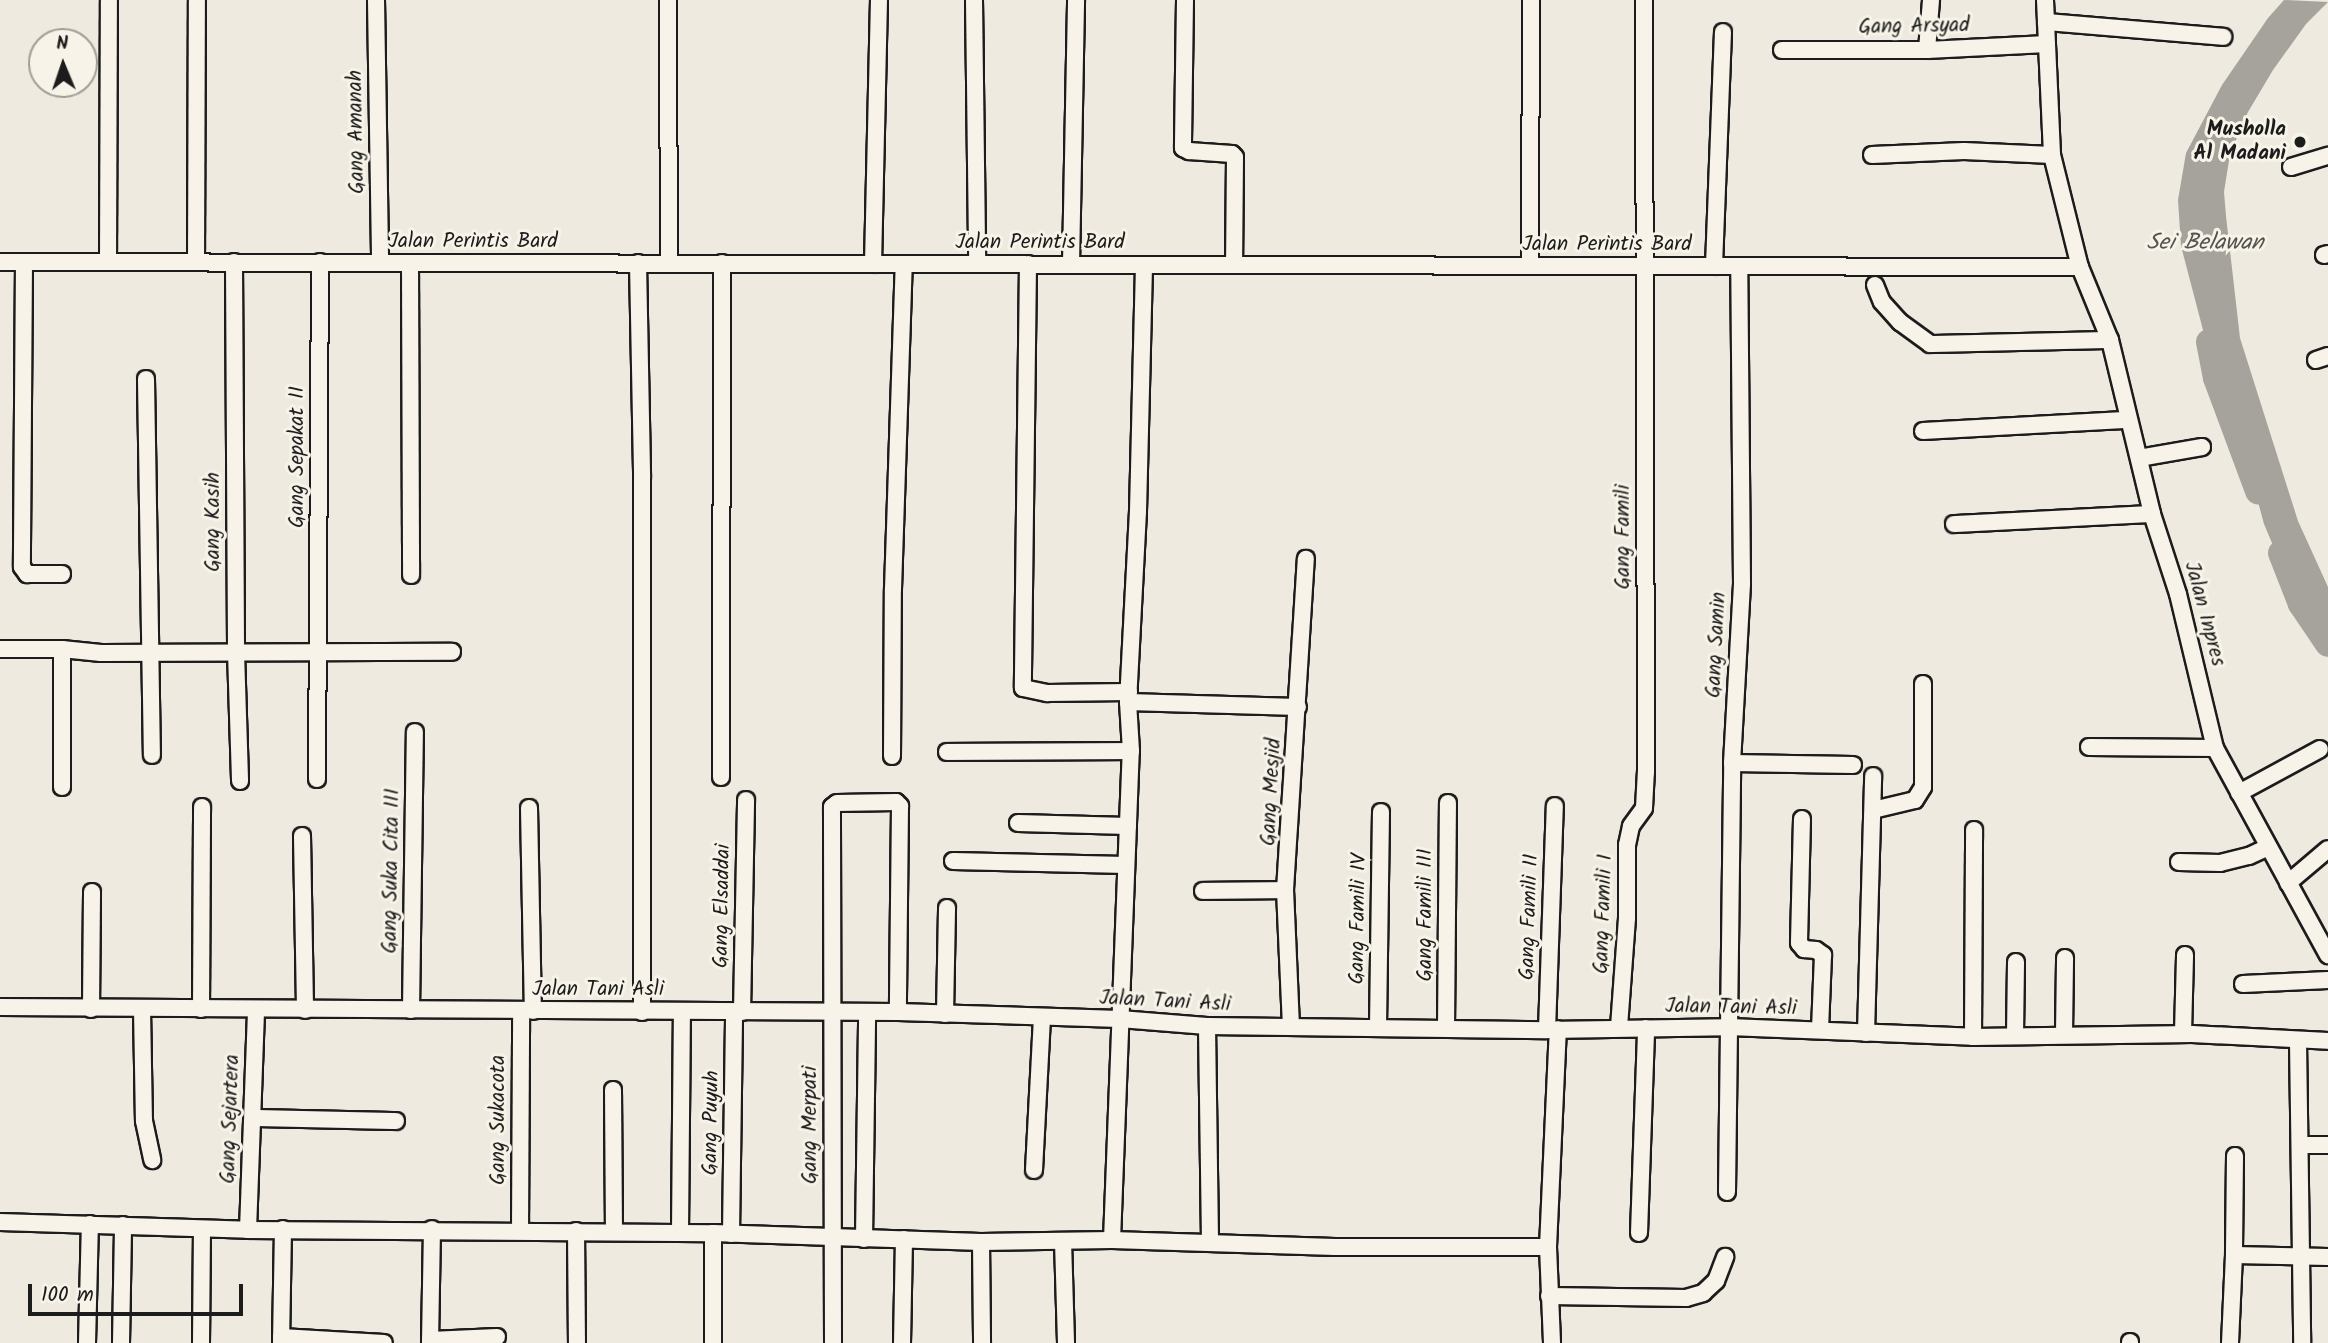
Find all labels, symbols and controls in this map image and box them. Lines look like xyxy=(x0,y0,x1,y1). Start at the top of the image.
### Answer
street label: Gang Arsyad xyxy=(1858,13,1970,41)
north arrow xyxy=(28,28,98,98)
text: N xyxy=(56,29,69,59)
street label: Gang Amanah xyxy=(343,70,371,194)
place label: Musholla Al Madani xyxy=(2193,117,2286,167)
marker: Musholla Al Madani xyxy=(2292,134,2308,150)
street label: Jalan Perintis Bard xyxy=(388,229,558,255)
water label: Sei Belawan xyxy=(2146,229,2264,257)
street label: Jalan Perintis Bard xyxy=(955,230,1125,256)
street label: Jalan Perintis Bard xyxy=(1522,232,1692,258)
street label: Gang Sepakat II xyxy=(285,386,311,528)
street label: Gang Kasih xyxy=(201,472,227,572)
street label: Gang Famili xyxy=(1611,485,1637,589)
street label: Jalan Inpres xyxy=(2178,559,2230,669)
street label: Gang Samin xyxy=(1702,591,1732,699)
street label: Gang Mesjid xyxy=(1257,737,1287,847)
street label: Gang Suka Cita III xyxy=(378,788,406,954)
street label: Gang Elsaddai xyxy=(709,844,737,968)
street label: Gang Famili III xyxy=(1413,849,1439,981)
street label: Gang Famili IV xyxy=(1345,853,1373,985)
street label: Gang Famili II xyxy=(1515,853,1545,981)
street label: Gang Famili I xyxy=(1589,854,1619,974)
street label: Jalan Tani Asli xyxy=(532,977,664,1003)
street label: Jalan Tani Asli xyxy=(1099,986,1231,1018)
street label: Jalan Tani Asli xyxy=(1665,994,1797,1022)
street label: Gang Sejartera xyxy=(216,1054,246,1184)
street label: Gang Sukacota xyxy=(486,1055,512,1185)
street label: Gang Merpati xyxy=(798,1066,824,1184)
street label: Gang Puyuh xyxy=(698,1070,726,1176)
scale bar xyxy=(32,1270,247,1314)
text: 100 m xyxy=(41,1279,94,1312)

